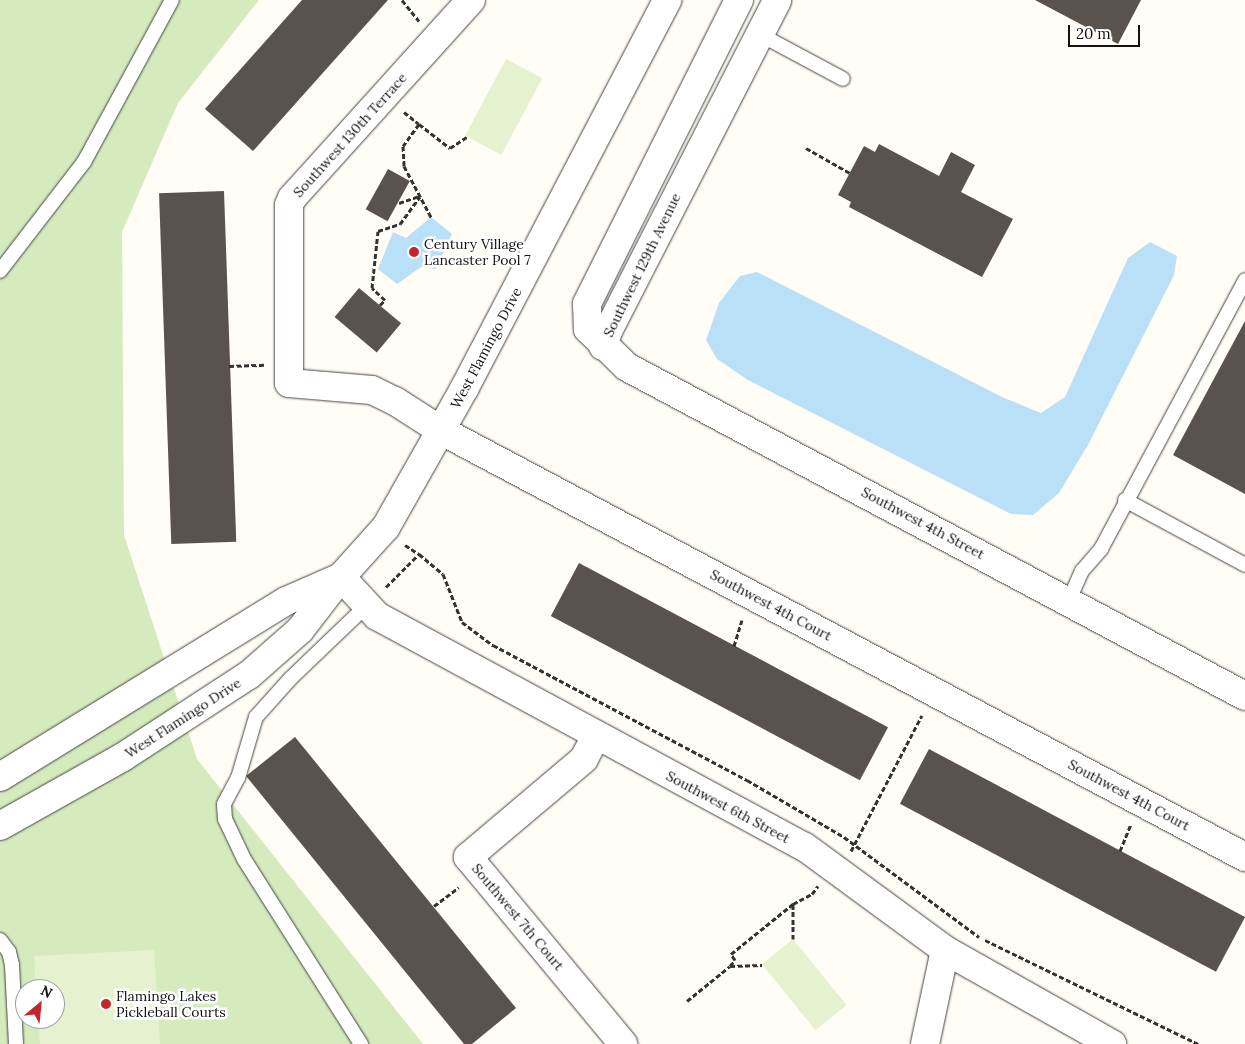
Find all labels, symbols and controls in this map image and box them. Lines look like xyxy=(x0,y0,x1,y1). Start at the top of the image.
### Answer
scale bar xyxy=(1070,15,1142,47)
text: 20 m xyxy=(1076,24,1111,43)
street label: Southwest 130th Terrace xyxy=(290,69,410,201)
street label: Southwest 129th Avenue xyxy=(600,190,684,340)
place label: Century Village Lancaster Pool 7 xyxy=(424,236,531,268)
marker: Century Village Lancaster Pool 7 xyxy=(408,246,420,258)
street label: West Flamingo Drive xyxy=(447,285,525,411)
street label: Southwest 4th Street xyxy=(858,483,988,563)
street label: Southwest 4th Court xyxy=(707,566,835,644)
street label: West Flamingo Drive xyxy=(122,674,244,762)
street label: Southwest 4th Court xyxy=(1065,756,1193,834)
street label: Southwest 6th Street xyxy=(663,767,793,847)
street label: Southwest 7th Court xyxy=(468,860,568,974)
north arrow xyxy=(15,979,65,1029)
text: N xyxy=(38,981,56,1002)
place label: Flamingo Lakes Pickleball Courts xyxy=(116,988,226,1020)
marker: Flamingo Lakes Pickleball Courts xyxy=(100,998,112,1010)

